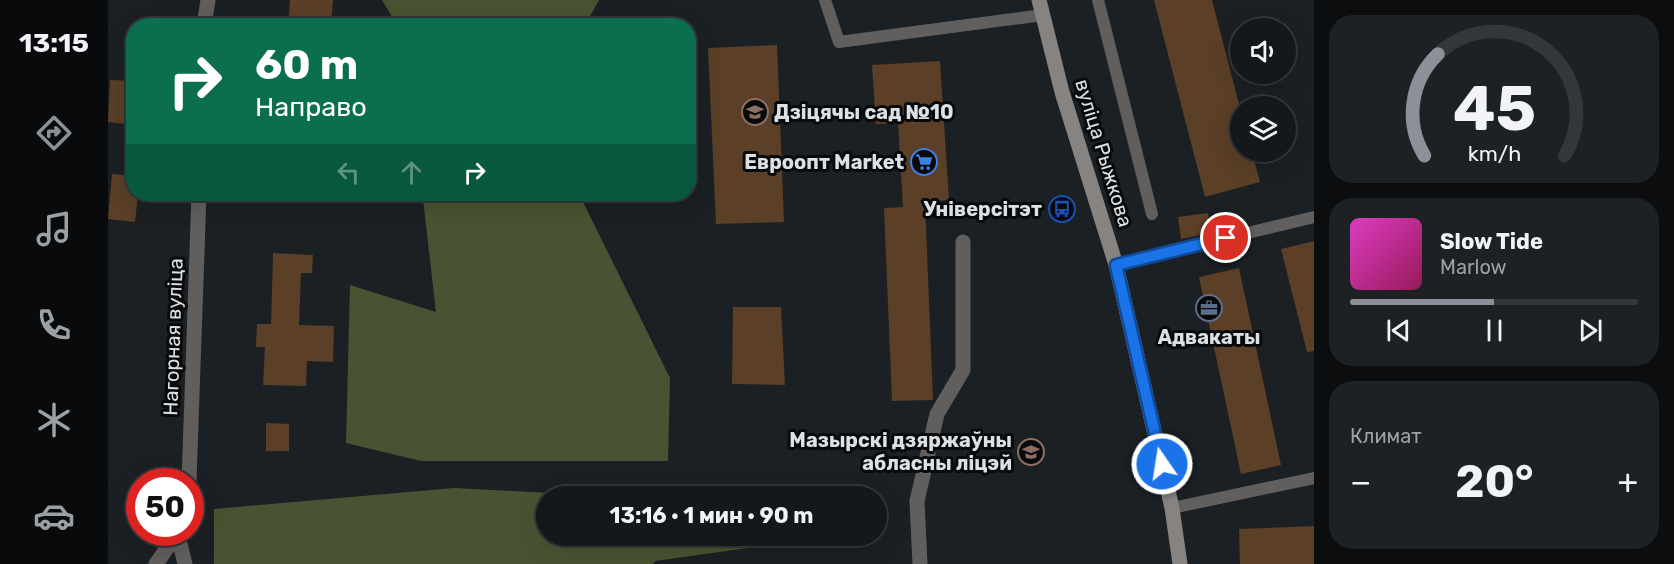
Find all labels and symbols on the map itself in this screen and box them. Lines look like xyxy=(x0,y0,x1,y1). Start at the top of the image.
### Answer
street label: вуліца Рыжкова xyxy=(1070,76,1138,230)
school or university icon: Дзіцячы сад №10 xyxy=(740,97,770,127)
place label: Дзіцячы сад №10 xyxy=(774,100,954,124)
supermarket icon: Евроопт Market xyxy=(909,147,939,177)
place label: Евроопт Market xyxy=(744,150,904,174)
bus stop icon: Універсітэт xyxy=(1047,194,1077,224)
place label: Універсітэт xyxy=(923,197,1042,221)
pin xyxy=(1200,212,1251,263)
street label: Нагорная вуліца xyxy=(158,258,188,416)
office icon: Адвакаты xyxy=(1194,293,1224,323)
place label: Адвакаты xyxy=(1158,325,1260,349)
place label: Мазырскі дзяржаўны абласны ліцэй xyxy=(789,428,1012,475)
position arrow xyxy=(1130,432,1194,496)
school or university icon: Мазырскі дзяржаўны абласны ліцэй xyxy=(1016,437,1046,467)
speed limit sign: 50 xyxy=(126,468,204,546)

